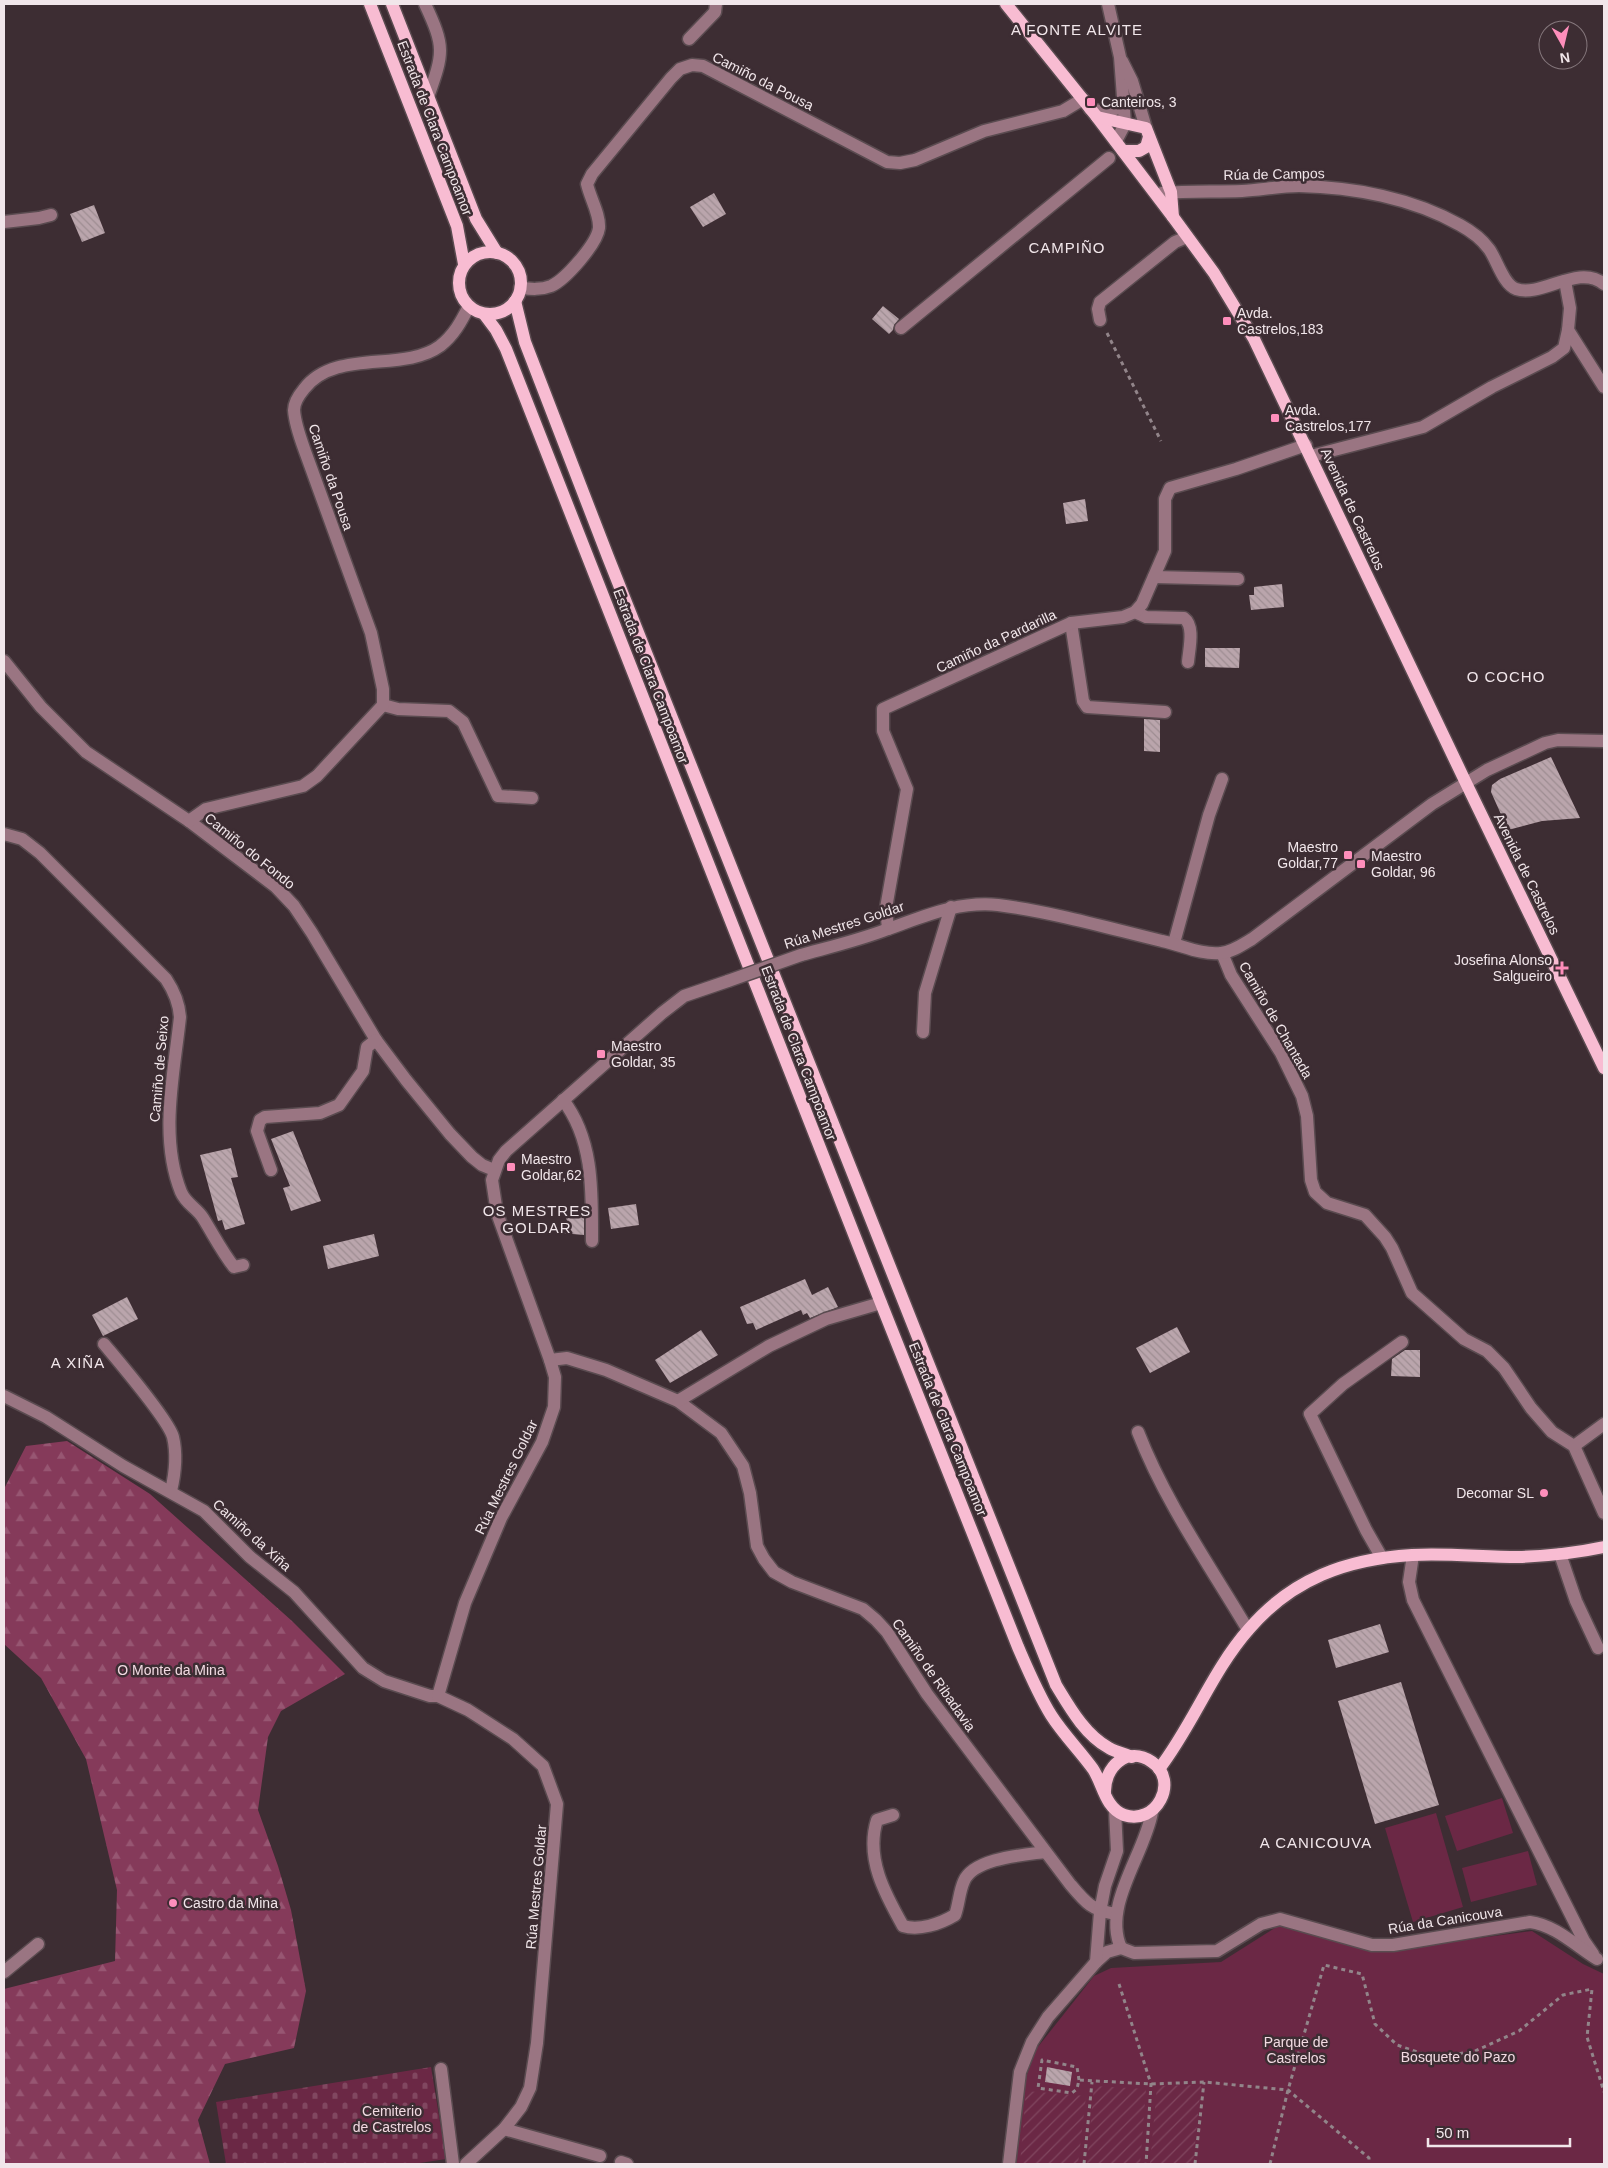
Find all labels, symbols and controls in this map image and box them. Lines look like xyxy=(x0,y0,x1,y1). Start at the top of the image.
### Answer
north arrow xyxy=(1538,20,1588,70)
district label: A FONTE ALVITE xyxy=(1011,21,1143,38)
street label: Estrada de Clara Campoamor xyxy=(394,38,476,218)
street label: Camiño da Pousa xyxy=(710,49,816,113)
text: N xyxy=(1559,49,1571,67)
place label: Canteiros, 3 xyxy=(1101,94,1177,110)
marker: Canteiros, 3 xyxy=(1085,96,1097,108)
street label: Rúa de Campos xyxy=(1223,165,1325,183)
district label: CAMPIÑO xyxy=(1028,239,1106,256)
place label: Avda. Castrelos,183 xyxy=(1237,305,1324,337)
marker: Avda. Castrelos,183 xyxy=(1221,315,1233,327)
place label: Avda. Castrelos,177 xyxy=(1285,402,1372,434)
marker: Avda. Castrelos,177 xyxy=(1269,412,1281,424)
street label: Camiño da Pousa xyxy=(305,422,357,532)
street label: Avenida de Castrelos xyxy=(1318,445,1388,573)
street label: Estrada de Clara Campoamor xyxy=(610,586,692,766)
street label: Camiño da Pardarilla xyxy=(933,606,1059,676)
district label: O COCHO xyxy=(1467,668,1545,685)
street label: Camiño do Fondo xyxy=(202,810,298,892)
street label: Avenida de Castrelos xyxy=(1491,811,1563,937)
place label: Maestro Goldar,77 xyxy=(1277,839,1338,871)
place label: Maestro Goldar, 96 xyxy=(1371,848,1436,880)
marker: Maestro Goldar,77 xyxy=(1342,849,1354,861)
marker: Maestro Goldar, 96 xyxy=(1355,858,1367,870)
street label: Rúa Mestres Goldar xyxy=(782,898,906,952)
place label: Josefina Alonso Salgueiro xyxy=(1454,952,1552,984)
street label: Camiño de Chantada xyxy=(1236,959,1316,1081)
marker: Josefina Alonso Salgueiro xyxy=(1556,962,1568,974)
street label: Estrada de Clara Campoamor xyxy=(758,963,840,1143)
street label: Camiño de Seixo xyxy=(146,1015,172,1123)
place label: Maestro Goldar, 35 xyxy=(611,1038,676,1070)
marker: Maestro Goldar, 35 xyxy=(595,1048,607,1060)
place label: Maestro Goldar,62 xyxy=(521,1151,582,1183)
marker: Maestro Goldar,62 xyxy=(505,1161,517,1173)
district label: OS MESTRES GOLDAR xyxy=(483,1202,591,1236)
street label: Estrada de Clara Campoamor xyxy=(906,1340,990,1519)
district label: A XIÑA xyxy=(51,1354,105,1371)
street label: Rúa Mestres Goldar xyxy=(471,1417,541,1537)
place label: Decomar SL xyxy=(1456,1485,1534,1501)
marker: Decomar SL xyxy=(1538,1487,1550,1499)
street label: Camiño da Xiña xyxy=(210,1496,295,1574)
street label: Camiño de Ribadavia xyxy=(889,1616,979,1735)
park label: O Monte da Mina xyxy=(117,1662,225,1678)
street label: Rúa Mestres Goldar xyxy=(523,1824,549,1950)
district label: A CANICOUVA xyxy=(1260,1834,1372,1851)
place label: Castro da Mina xyxy=(183,1895,278,1911)
marker: Castro da Mina xyxy=(167,1897,179,1909)
street label: Rúa da Canicouva xyxy=(1387,1903,1503,1937)
park label: Parque de Castrelos xyxy=(1264,2034,1329,2066)
park label: Bosquete do Pazo xyxy=(1401,2049,1515,2065)
park label: Cemiterio de Castrelos xyxy=(353,2103,431,2135)
scale bar xyxy=(1428,2116,1570,2148)
text: 50 m xyxy=(1436,2124,1469,2141)

